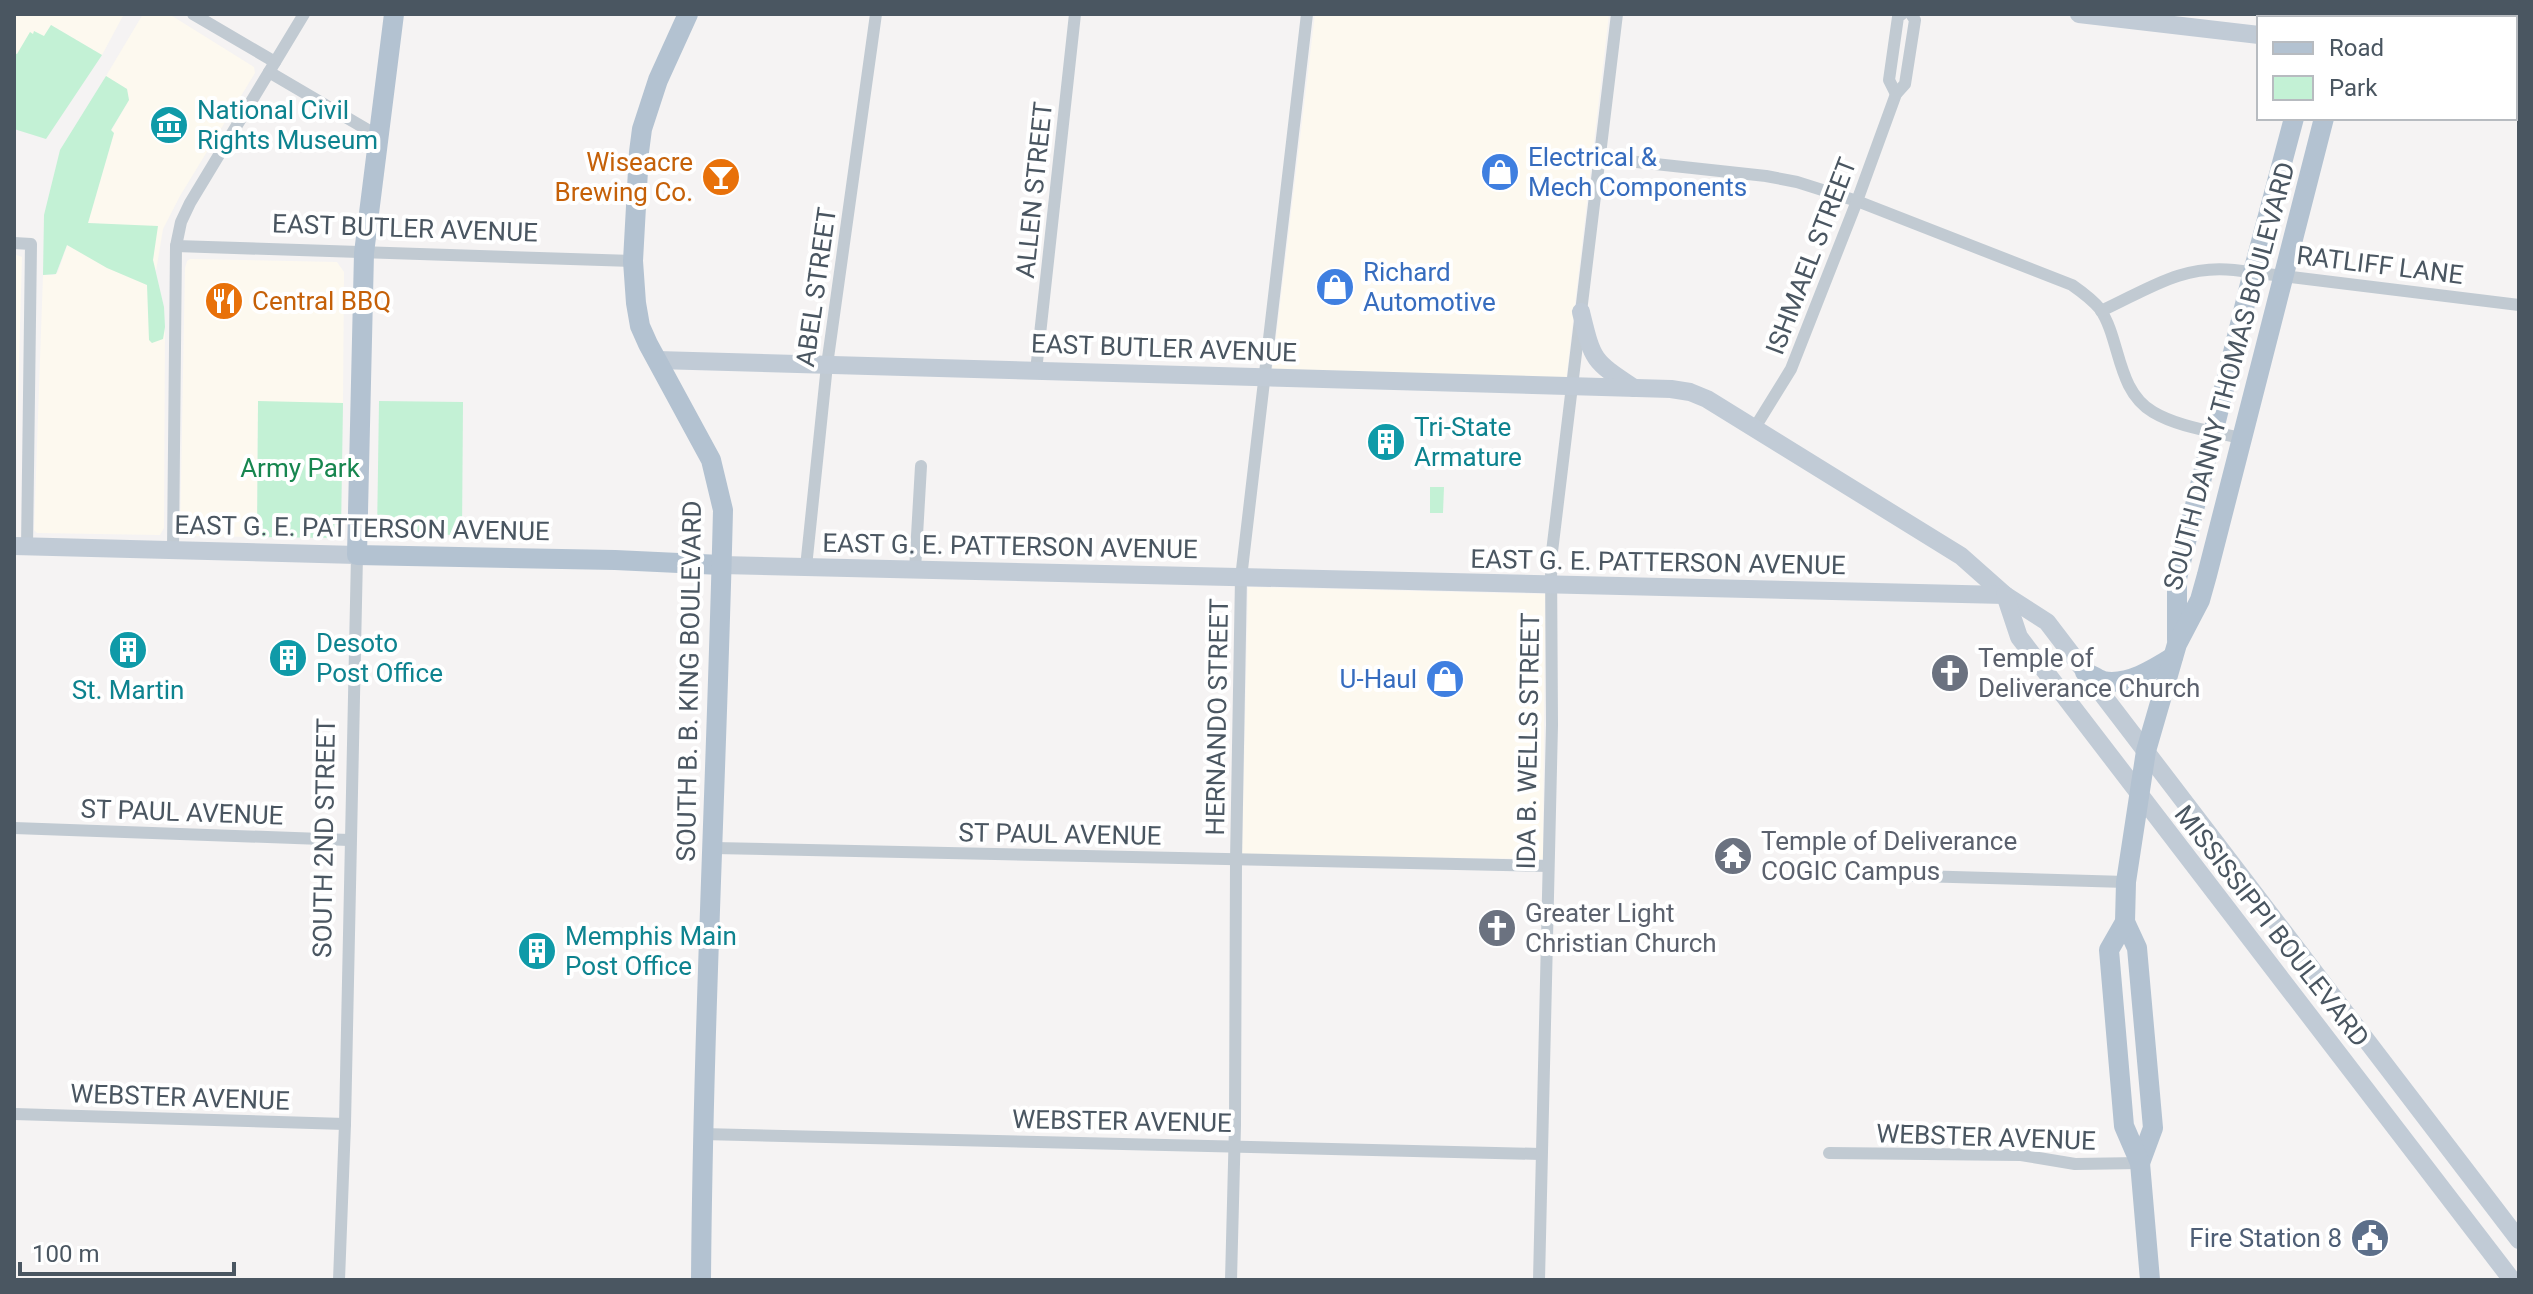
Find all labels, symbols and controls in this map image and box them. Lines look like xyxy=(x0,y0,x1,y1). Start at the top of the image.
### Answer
legend xyxy=(2257,16,2517,120)
text: Road xyxy=(2329,34,2384,62)
text: Park xyxy=(2329,74,2378,102)
place label: National Civil Rights Museum xyxy=(197,95,378,155)
street label: ALLEN STREET xyxy=(1010,100,1058,280)
museum icon: National Civil Rights Museum xyxy=(148,104,190,146)
place label: Electrical & Mech Components xyxy=(1528,142,1747,202)
place label: Wiseacre Brewing Co. xyxy=(555,147,693,207)
shop icon: Electrical & Mech Components xyxy=(1479,151,1521,193)
street label: ISHMAEL STREET xyxy=(1760,153,1862,359)
bar icon: Wiseacre Brewing Co. xyxy=(700,156,742,198)
street label: SOUTH DANNY THOMAS BOULEVARD xyxy=(2157,159,2301,593)
street label: ABEL STREET xyxy=(790,205,842,369)
street label: EAST BUTLER AVENUE xyxy=(272,208,538,248)
street label: RATLIFF LANE xyxy=(2295,240,2465,290)
place label: Richard Automotive xyxy=(1363,257,1496,317)
shop icon: Richard Automotive xyxy=(1314,266,1356,308)
restaurant icon: Central BBQ xyxy=(203,280,245,322)
place label: Central BBQ xyxy=(252,286,391,316)
street label: EAST BUTLER AVENUE xyxy=(1031,328,1297,368)
place label: Tri-State Armature xyxy=(1414,412,1522,472)
building icon: Tri-State Armature xyxy=(1365,421,1407,463)
park label: Army Park xyxy=(240,453,361,483)
street label: SOUTH B. B. KING BOULEVARD xyxy=(671,500,707,862)
street label: EAST G. E. PATTERSON AVENUE xyxy=(174,510,550,546)
street label: EAST G. E. PATTERSON AVENUE xyxy=(822,528,1198,564)
street label: EAST G. E. PATTERSON AVENUE xyxy=(1470,544,1846,580)
street label: HERNANDO STREET xyxy=(1200,598,1234,836)
street label: IDA B. WELLS STREET xyxy=(1511,612,1545,870)
place label: Desoto Post Office xyxy=(316,628,443,688)
building icon: St. Martin xyxy=(107,629,149,671)
building icon: Desoto Post Office xyxy=(267,637,309,679)
place label: Temple of Deliverance Church xyxy=(1978,643,2200,703)
church icon: Temple of Deliverance Church xyxy=(1929,652,1971,694)
shop icon: U-Haul xyxy=(1424,658,1466,700)
place label: U-Haul xyxy=(1340,664,1417,694)
place label: St. Martin xyxy=(72,675,184,705)
street label: SOUTH 2ND STREET xyxy=(307,718,341,958)
street label: ST PAUL AVENUE xyxy=(80,793,284,831)
street label: MISSISSIPPI BOULEVARD xyxy=(2169,800,2375,1052)
street label: ST PAUL AVENUE xyxy=(958,817,1162,851)
place label: Temple of Deliverance COGIC Campus xyxy=(1761,826,2017,886)
temple icon: Temple of Deliverance COGIC Campus xyxy=(1712,835,1754,877)
place label: Greater Light Christian Church xyxy=(1525,898,1717,958)
church icon: Greater Light Christian Church xyxy=(1476,907,1518,949)
place label: Memphis Main Post Office xyxy=(565,921,737,981)
building icon: Memphis Main Post Office xyxy=(516,930,558,972)
street label: WEBSTER AVENUE xyxy=(70,1078,290,1116)
street label: WEBSTER AVENUE xyxy=(1012,1104,1232,1138)
street label: WEBSTER AVENUE xyxy=(1876,1118,2096,1156)
public building icon: Fire Station 8 xyxy=(2349,1217,2391,1259)
place label: Fire Station 8 xyxy=(2189,1223,2342,1253)
scale bar xyxy=(20,1226,234,1276)
text: 100 m xyxy=(32,1240,99,1268)

